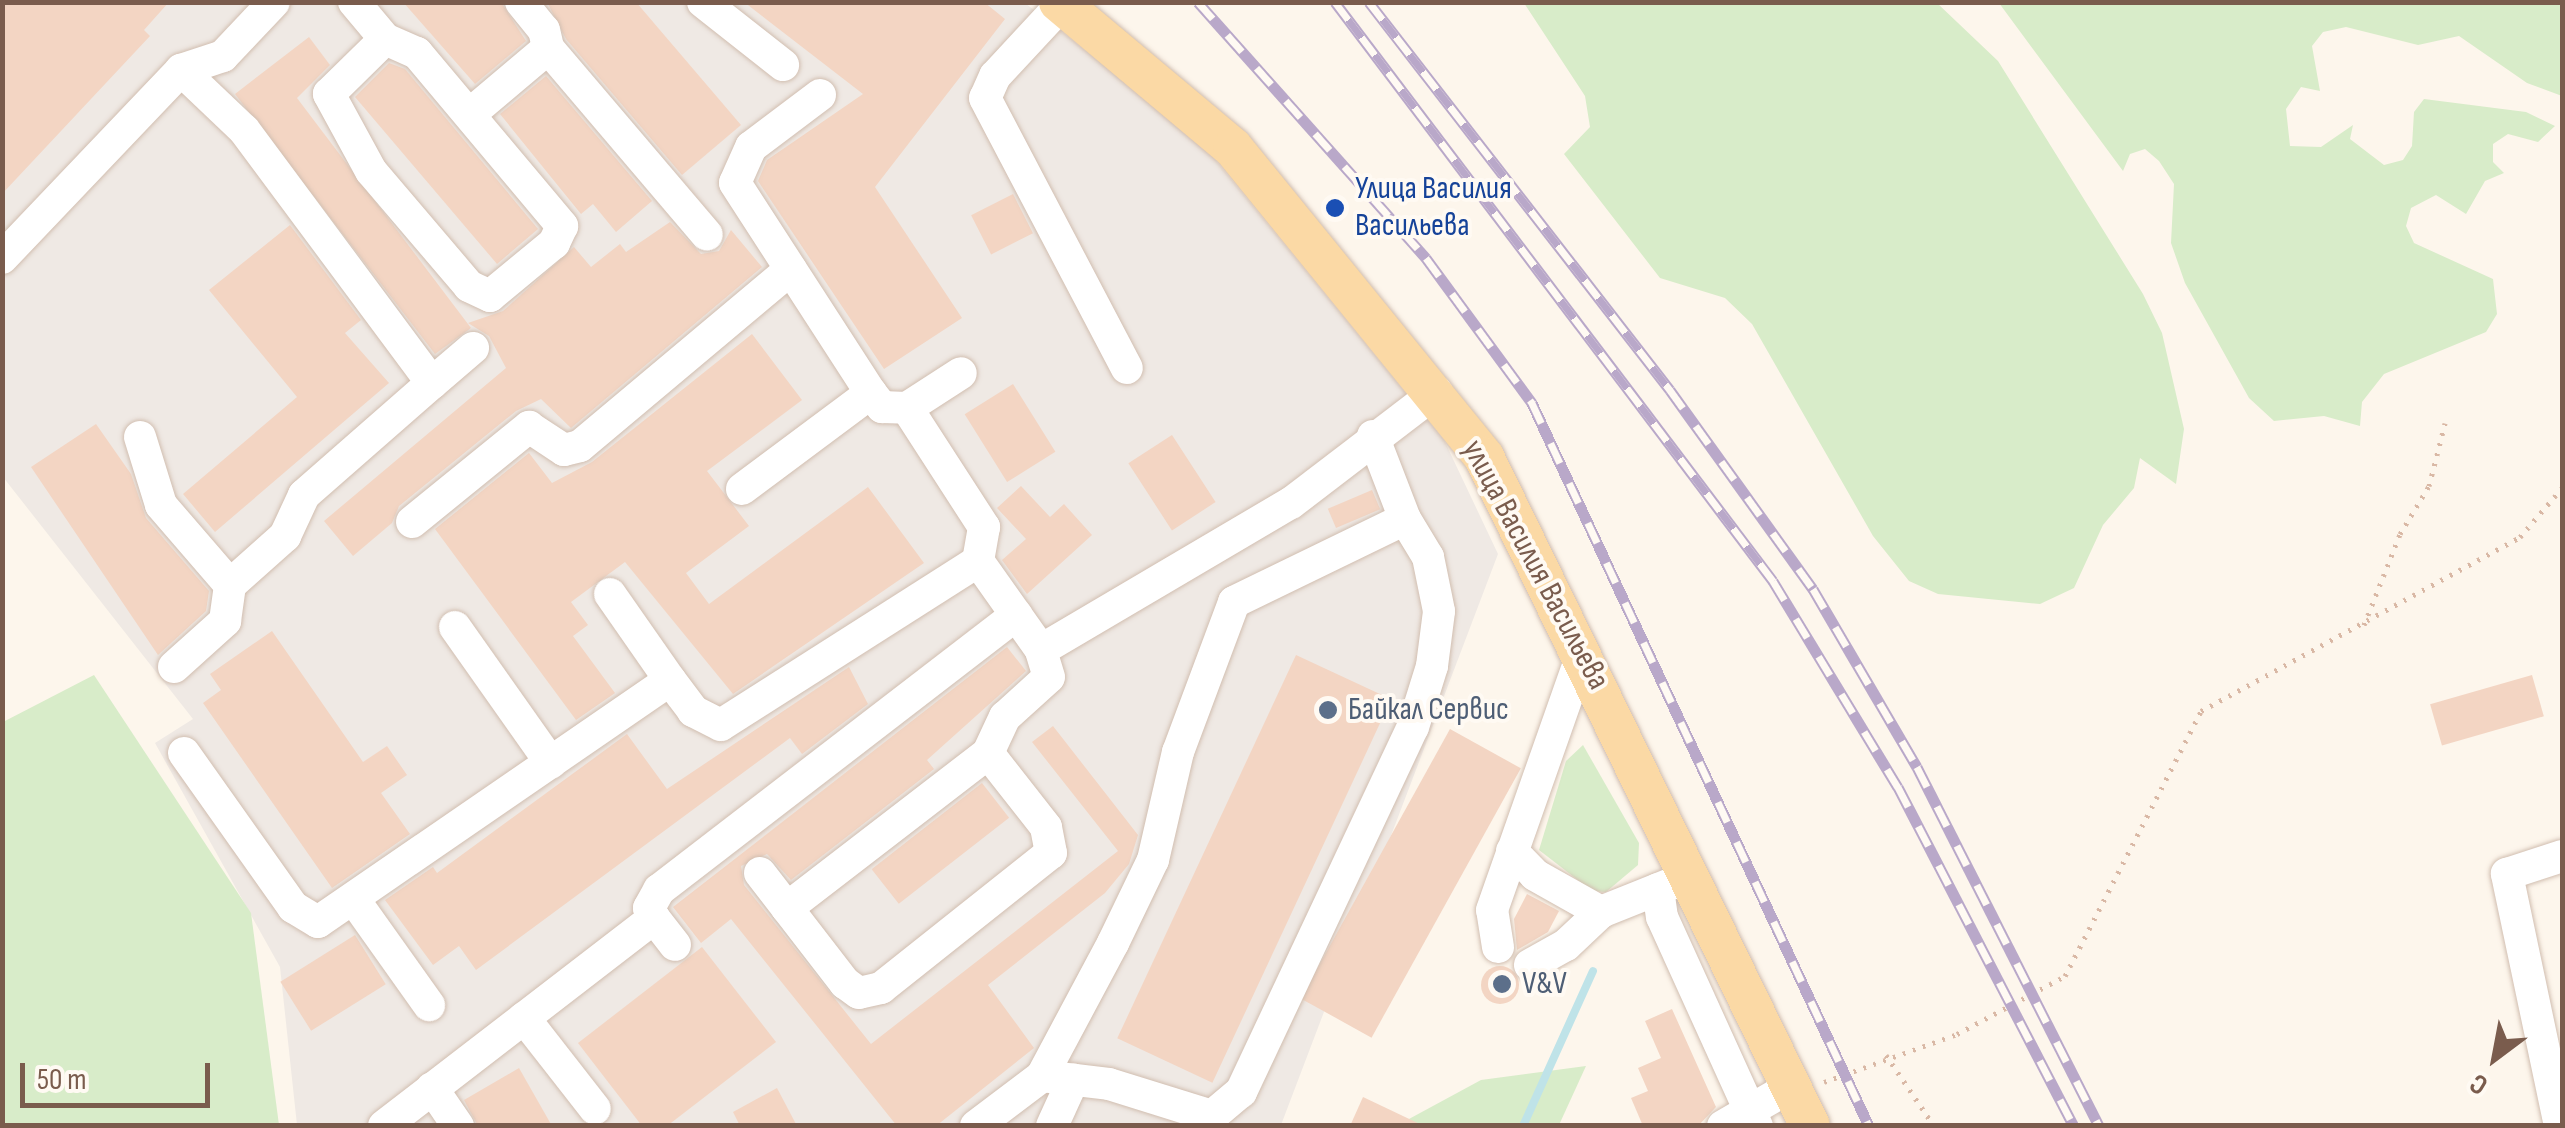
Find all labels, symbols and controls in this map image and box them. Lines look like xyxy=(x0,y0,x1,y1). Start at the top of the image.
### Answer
place label: Улица Василия Васильева xyxy=(1355,171,1512,246)
marker: Улица Василия Васильева xyxy=(1324,197,1346,219)
street label: улица Василия Васильева xyxy=(1453,434,1617,696)
place label: Байкал Сервис xyxy=(1348,691,1509,729)
marker: Байкал Сервис xyxy=(1317,699,1339,721)
place label: V&V xyxy=(1522,965,1567,1003)
marker: V&V xyxy=(1491,973,1513,995)
north arrow xyxy=(2445,1008,2545,1108)
scale bar xyxy=(25,1043,215,1105)
text: 50 m xyxy=(37,1062,86,1098)
text: С xyxy=(2464,1066,2494,1102)

